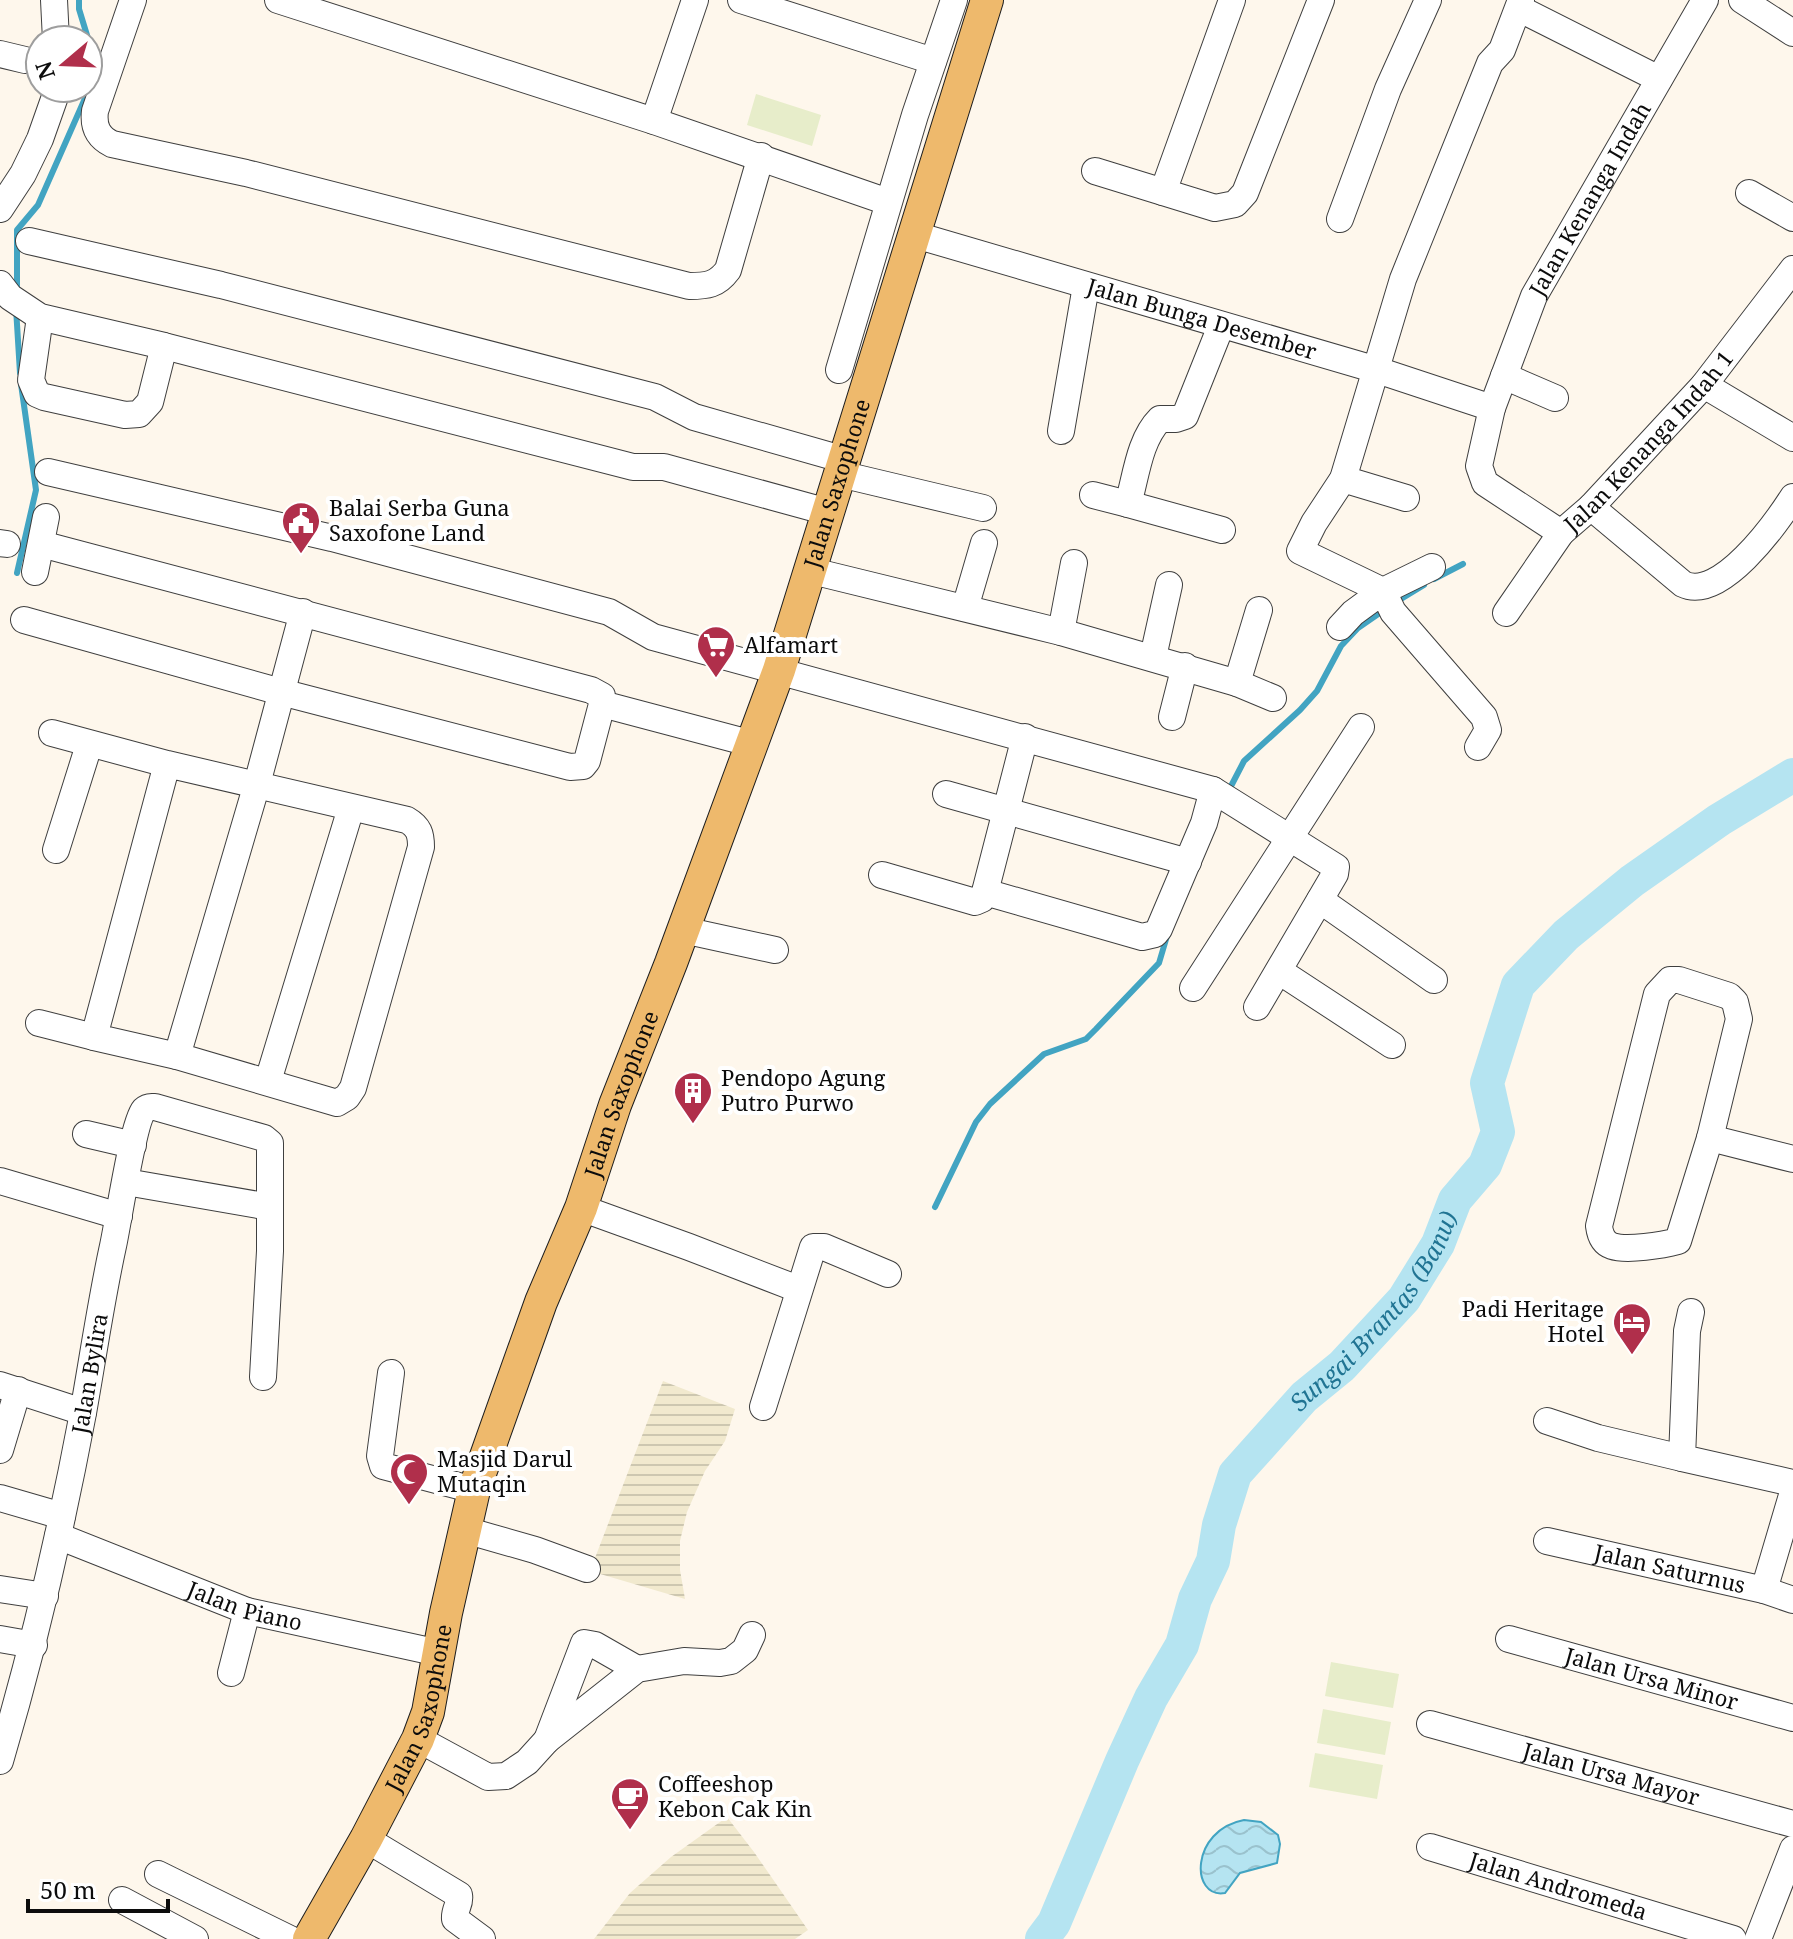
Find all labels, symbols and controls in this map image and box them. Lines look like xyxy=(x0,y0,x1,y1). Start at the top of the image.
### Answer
north arrow xyxy=(24,24,104,104)
text: N xyxy=(27,58,61,84)
street label: Jalan Kenanga Indah xyxy=(1521,96,1657,302)
street label: Jalan Bunga Desember xyxy=(1083,270,1321,366)
street label: Jalan Kenanga Indah 1 xyxy=(1556,344,1739,539)
street label: Jalan Saxophone xyxy=(795,395,876,572)
place label: Balai Serba Guna Saxofone Land xyxy=(329,492,510,547)
public building icon: Balai Serba Guna Saxofone Land xyxy=(280,500,322,555)
supermarket icon: Alfamart xyxy=(695,624,737,679)
place label: Alfamart xyxy=(744,629,838,659)
street label: Jalan Saxophone xyxy=(576,1006,665,1182)
place label: Pendopo Agung Putro Purwo xyxy=(721,1062,885,1117)
building icon: Pendopo Agung Putro Purwo xyxy=(672,1070,714,1125)
water label: Sungai Brantas (Banu) xyxy=(1281,1206,1464,1417)
place label: Padi Heritage Hotel xyxy=(1462,1293,1604,1348)
hotel icon: Padi Heritage Hotel xyxy=(1611,1301,1653,1356)
street label: Jalan Bylira xyxy=(63,1311,114,1437)
place label: Masjid Darul Mutaqin xyxy=(437,1443,573,1498)
mosque icon: Masjid Darul Mutaqin xyxy=(388,1451,430,1506)
street label: Jalan Saturnus xyxy=(1591,1536,1749,1599)
street label: Jalan Piano xyxy=(182,1573,305,1637)
street label: Jalan Saxophone xyxy=(377,1621,458,1797)
street label: Jalan Ursa Minor xyxy=(1561,1639,1743,1716)
street label: Jalan Ursa Mayor xyxy=(1519,1734,1704,1812)
place label: Coffeeshop Kebon Cak Kin xyxy=(658,1768,812,1823)
cafe icon: Coffeeshop Kebon Cak Kin xyxy=(609,1776,651,1831)
street label: Jalan Andromeda xyxy=(1465,1844,1651,1926)
scale bar xyxy=(28,1863,168,1913)
text: 50 m xyxy=(40,1873,96,1906)

